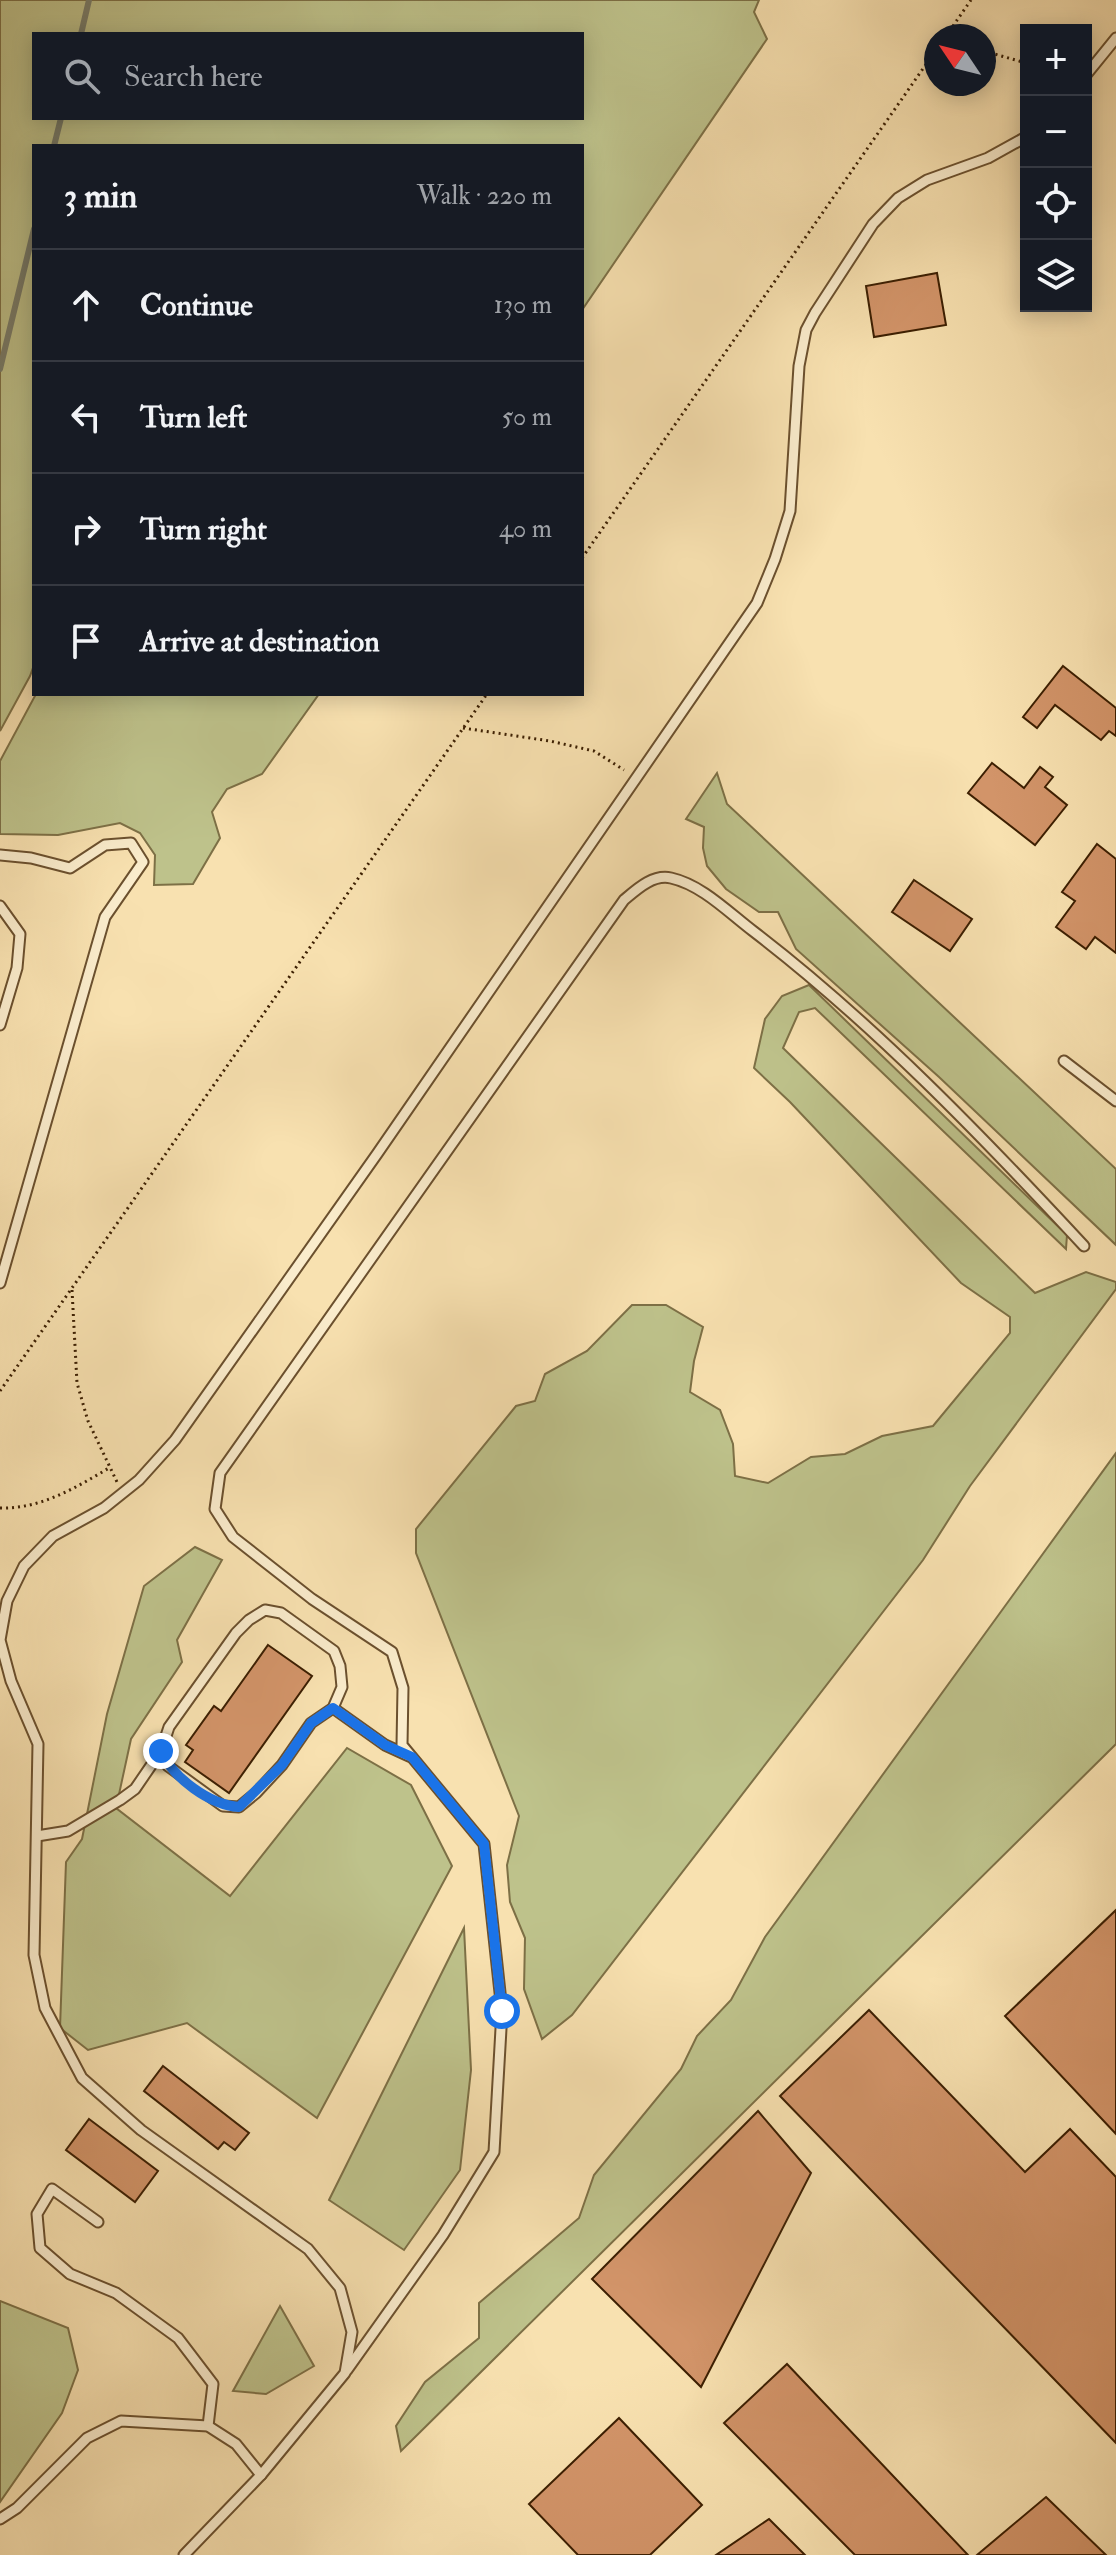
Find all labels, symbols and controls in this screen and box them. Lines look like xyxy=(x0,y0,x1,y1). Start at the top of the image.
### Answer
north arrow xyxy=(924,24,996,96)
map controls xyxy=(1020,24,1092,312)
button: + xyxy=(1020,24,1092,96)
search box xyxy=(32,32,584,120)
icon: search xyxy=(60,54,104,98)
text: Search here xyxy=(124,58,263,95)
button: − xyxy=(1020,96,1092,168)
button: locate xyxy=(1020,168,1092,240)
text: 3 min xyxy=(64,175,137,218)
text: Walk · 220 m xyxy=(417,180,552,212)
button: layers xyxy=(1020,240,1092,312)
icon: ahead xyxy=(64,283,108,327)
text: Continue xyxy=(140,287,253,324)
text: 130 m xyxy=(494,289,552,321)
icon: left xyxy=(64,395,108,439)
text: Turn left xyxy=(140,399,247,436)
text: 50 m xyxy=(502,401,552,433)
icon: right xyxy=(64,507,108,551)
text: Turn right xyxy=(140,511,267,548)
text: 40 m xyxy=(499,513,552,545)
icon: arrive xyxy=(64,619,108,663)
text: Arrive at destination xyxy=(140,623,380,660)
route end xyxy=(143,1733,179,1769)
route start xyxy=(484,1993,520,2029)

